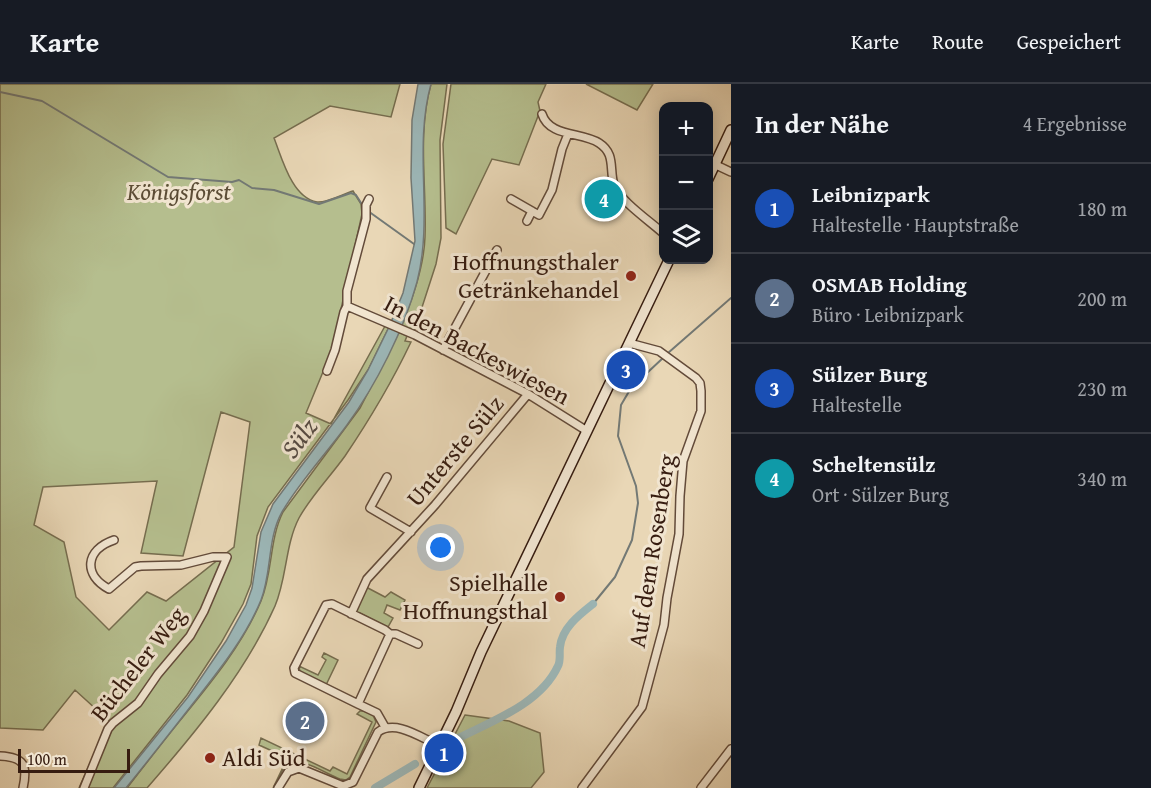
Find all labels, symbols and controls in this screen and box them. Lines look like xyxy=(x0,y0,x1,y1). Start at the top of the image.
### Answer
text: Karte xyxy=(30,21,99,62)
text: Karte xyxy=(851,26,899,57)
text: Route xyxy=(932,26,984,57)
text: Gespeichert xyxy=(1017,26,1121,57)
map controls xyxy=(659,102,713,264)
button: + xyxy=(659,102,713,156)
text: In der Nähe xyxy=(755,104,889,143)
text: 4 Ergebnisse xyxy=(1023,109,1127,138)
button: − xyxy=(659,156,713,210)
park label: Königsforst xyxy=(126,174,231,209)
pin: 4 xyxy=(584,176,624,222)
text: Leibnizpark xyxy=(812,178,930,210)
text: 1 xyxy=(769,194,780,223)
text: 180 m xyxy=(1077,194,1127,223)
button: layers xyxy=(659,210,713,264)
text: Haltestelle · Hauptstraße xyxy=(812,210,1019,239)
place label: Hoffnungsthaler Getränkehandel xyxy=(453,244,619,307)
text: OSMAB Holding xyxy=(812,268,967,300)
marker: Hoffnungsthaler Getränkehandel xyxy=(624,269,638,283)
text: 2 xyxy=(769,284,780,313)
text: 200 m xyxy=(1077,284,1127,313)
street label: In den Backeswiesen xyxy=(378,286,577,414)
text: Büro · Leibnizpark xyxy=(812,300,964,329)
pin: 3 xyxy=(606,348,646,392)
text: Sülzer Burg xyxy=(812,358,927,390)
text: 3 xyxy=(769,374,780,403)
text: 230 m xyxy=(1077,374,1127,403)
street label: Unterste Sülz xyxy=(398,388,512,514)
text: Haltestelle xyxy=(812,390,902,419)
water label: Sülz xyxy=(271,409,327,466)
text: Scheltensülz xyxy=(812,448,936,480)
street label: Auf dem Rosenberg xyxy=(619,452,684,650)
text: 4 xyxy=(769,464,780,493)
text: 340 m xyxy=(1077,464,1127,493)
text: Ort · Sülzer Burg xyxy=(812,480,949,509)
your location xyxy=(426,533,455,562)
place label: Spielhalle Hoffnungsthal xyxy=(403,565,548,628)
marker: Spielhalle Hoffnungsthal xyxy=(553,590,567,604)
street label: Bücheler Weg xyxy=(82,599,194,729)
pin: 2 xyxy=(286,698,324,744)
pin: 1 xyxy=(424,730,464,776)
place label: Aldi Süd xyxy=(222,740,306,775)
scale bar xyxy=(18,746,130,774)
text: 100 m xyxy=(27,747,67,771)
marker: Aldi Süd xyxy=(203,751,217,765)

